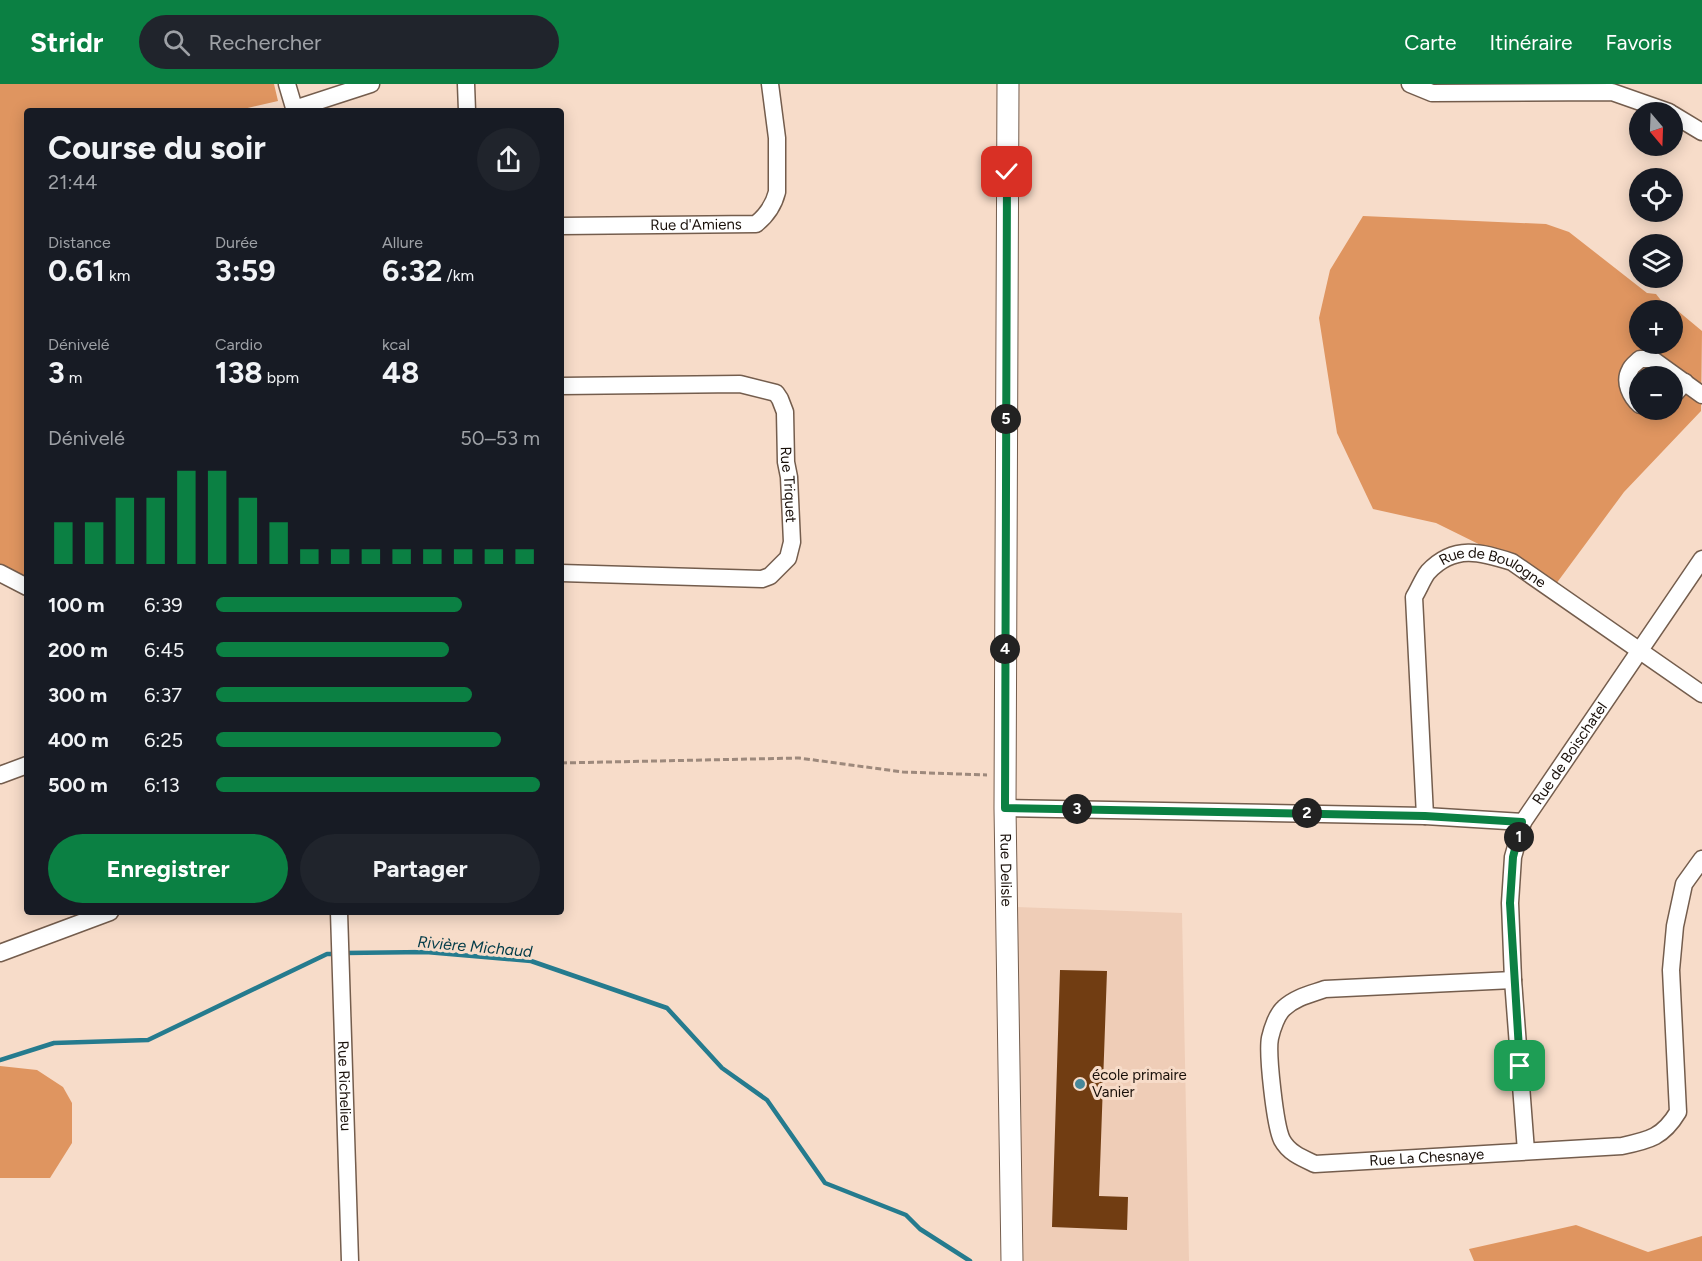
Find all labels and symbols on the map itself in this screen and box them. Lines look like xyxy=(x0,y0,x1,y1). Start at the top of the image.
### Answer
north arrow xyxy=(1629,102,1683,156)
pin xyxy=(981,146,1032,197)
street label: Rue d'Amiens xyxy=(650,215,742,234)
pin: 5 xyxy=(991,404,1021,434)
street label: Rue Triquet xyxy=(777,446,800,524)
street label: Rue de Boulogne xyxy=(1436,544,1549,592)
pin: 4 xyxy=(990,634,1020,664)
street label: Rue de Boischatel xyxy=(1528,699,1611,808)
pin: 3 xyxy=(1062,794,1092,824)
pin: 2 xyxy=(1292,798,1322,828)
pin: 1 xyxy=(1504,822,1534,852)
street label: Rue Delisle xyxy=(996,833,1016,907)
water label: Rivière Michaud xyxy=(417,932,534,961)
street label: Rue Richelieu xyxy=(334,1040,355,1131)
pin xyxy=(1494,1040,1545,1091)
place label: école primaire Vanier xyxy=(1092,1066,1187,1101)
marker: école primaire Vanier xyxy=(1073,1077,1087,1091)
street label: Rue La Chesnaye xyxy=(1369,1145,1485,1170)

